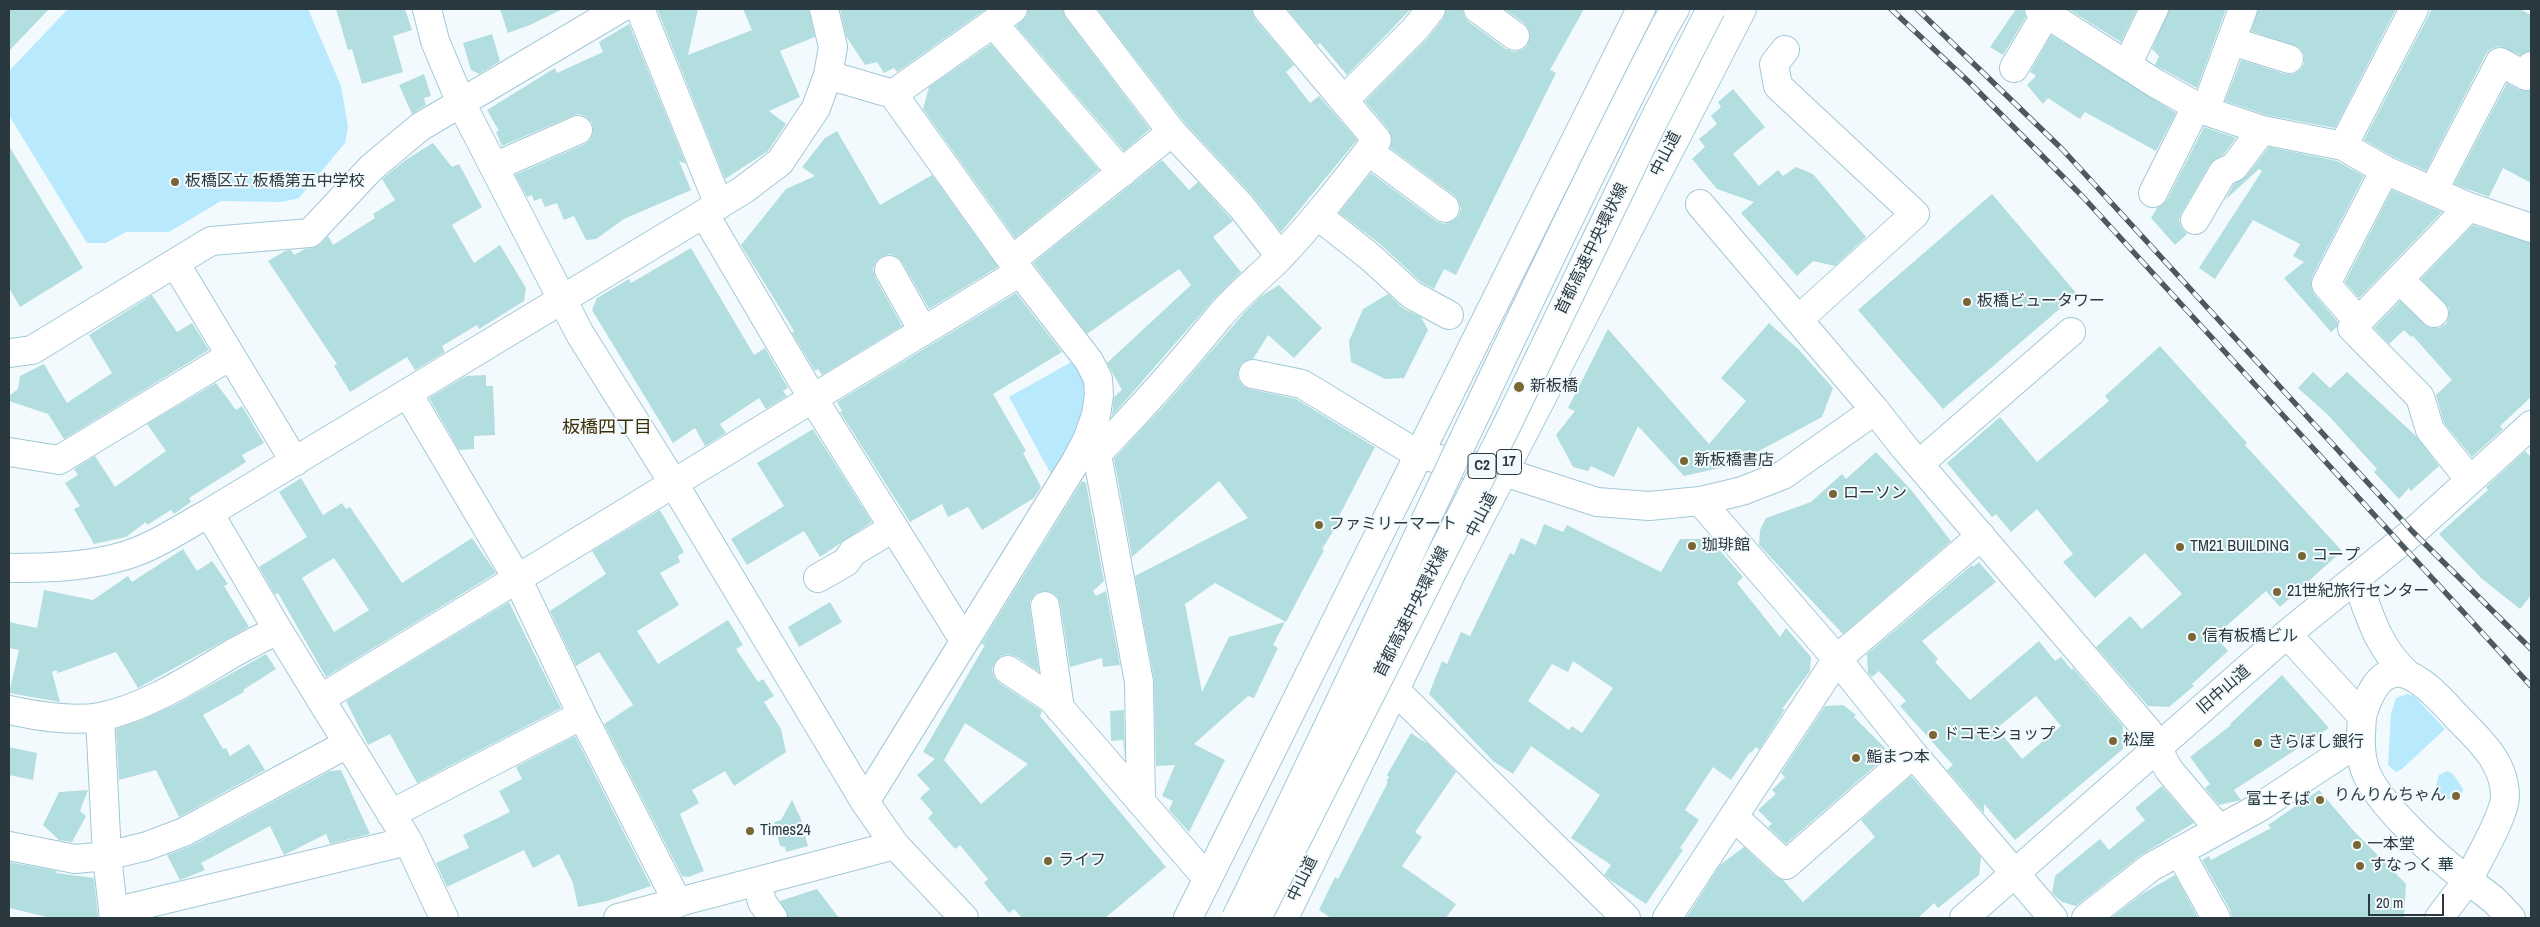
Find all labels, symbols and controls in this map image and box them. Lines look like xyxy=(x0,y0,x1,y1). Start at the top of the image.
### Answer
street label: 中山道 xyxy=(1647,128,1685,180)
place label: 板橋区立 板橋第五中学校 xyxy=(185,172,365,192)
marker: 板橋区立 板橋第五中学校 xyxy=(169,176,181,188)
street label: 首都高速中央環状線 xyxy=(1552,180,1632,318)
place label: 板橋ビュータワー xyxy=(1977,292,2105,312)
marker: 板橋ビュータワー xyxy=(1961,296,1973,308)
place label: 新板橋 xyxy=(1530,377,1578,397)
marker: 新板橋 xyxy=(1512,380,1526,394)
district label: 板橋四丁目 xyxy=(562,417,652,439)
road number: 17 xyxy=(1496,450,1522,474)
place label: 新板橋書店 xyxy=(1694,451,1774,471)
road number: C2 xyxy=(1468,454,1496,478)
marker: 新板橋書店 xyxy=(1678,455,1690,467)
place label: ローソン xyxy=(1843,484,1907,504)
marker: ローソン xyxy=(1827,488,1839,500)
street label: 中山道 xyxy=(1463,489,1501,541)
place label: ファミリーマート xyxy=(1329,515,1457,535)
marker: ファミリーマート xyxy=(1313,519,1325,531)
place label: 珈琲館 xyxy=(1702,536,1750,556)
place label: TM21 BUILDING xyxy=(2190,537,2289,557)
marker: 珈琲館 xyxy=(1686,540,1698,552)
marker: TM21 BUILDING xyxy=(2174,541,2186,553)
street label: 首都高速中央環状線 xyxy=(1371,543,1453,681)
place label: コープ xyxy=(2312,546,2360,566)
marker: コープ xyxy=(2296,550,2308,562)
place label: 21世紀旅行センター xyxy=(2287,582,2430,602)
marker: 21世紀旅行センター xyxy=(2271,586,2283,598)
place label: 信有板橋ビル xyxy=(2202,627,2298,647)
marker: 信有板橋ビル xyxy=(2186,631,2198,643)
street label: 旧中山道 xyxy=(2194,662,2254,718)
place label: ドコモショップ xyxy=(1943,725,2055,745)
marker: ドコモショップ xyxy=(1927,729,1939,741)
place label: 松屋 xyxy=(2123,731,2155,751)
place label: きらぼし銀行 xyxy=(2268,733,2364,753)
marker: 松屋 xyxy=(2107,735,2119,747)
marker: きらぼし銀行 xyxy=(2252,737,2264,749)
place label: 鮨まつ本 xyxy=(1866,748,1930,768)
marker: 鮨まつ本 xyxy=(1850,752,1862,764)
place label: りんりんちゃん xyxy=(2334,786,2446,806)
place label: 富士そば xyxy=(2246,790,2310,810)
marker: りんりんちゃん xyxy=(2450,790,2462,802)
marker: 富士そば xyxy=(2314,794,2326,806)
place label: Times24 xyxy=(760,821,811,841)
marker: Times24 xyxy=(744,825,756,837)
place label: 一本堂 xyxy=(2367,835,2415,855)
marker: 一本堂 xyxy=(2351,839,2363,851)
place label: ライフ xyxy=(1058,851,1106,871)
street label: 中山道 xyxy=(1284,853,1322,905)
marker: ライフ xyxy=(1042,855,1054,867)
place label: すなっく 華 xyxy=(2370,856,2454,876)
marker: すなっく 華 xyxy=(2354,860,2366,872)
scale bar xyxy=(2370,884,2446,916)
text: 20 m xyxy=(2376,892,2403,913)

